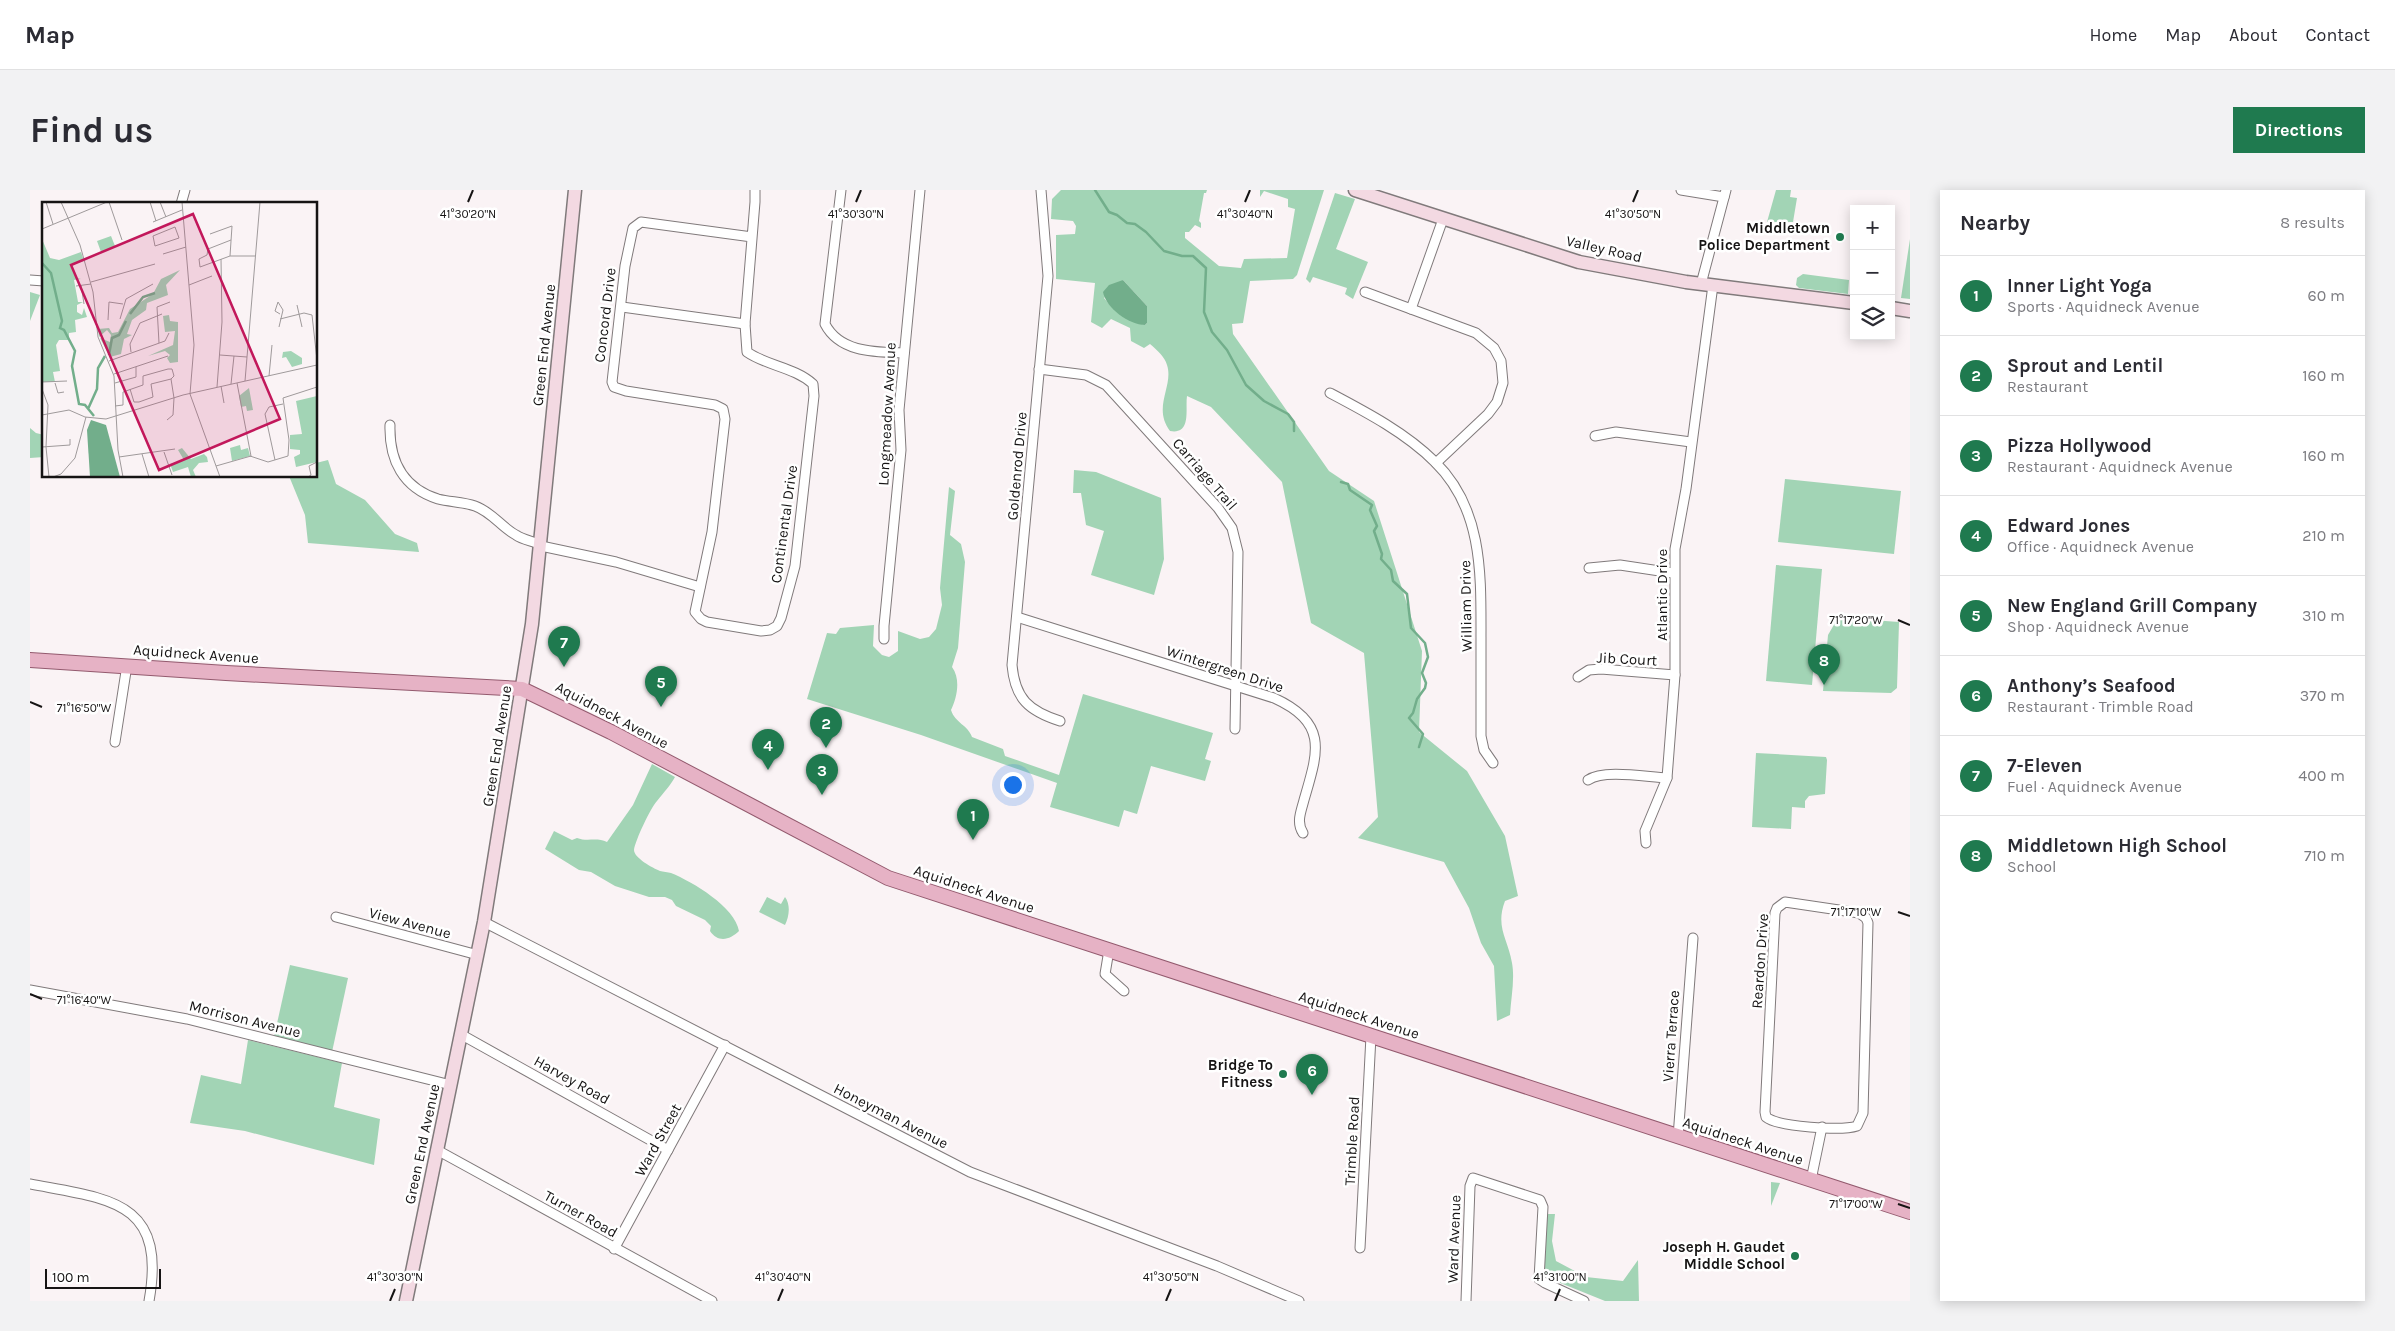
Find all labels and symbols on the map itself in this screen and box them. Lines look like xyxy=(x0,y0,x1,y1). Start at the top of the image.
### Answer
inset map xyxy=(42,202,318,478)
text: 41°30'20"N xyxy=(440,207,496,221)
text: 41°30'30"N xyxy=(828,207,884,221)
text: 41°30'40"N xyxy=(1217,207,1273,221)
text: 41°30'50"N xyxy=(1605,207,1661,221)
place label: Middletown Police Department xyxy=(1698,219,1830,254)
marker: Middletown Police Department xyxy=(1834,231,1846,243)
street label: Valley Road xyxy=(1564,232,1644,266)
street label: Concord Drive xyxy=(590,267,620,363)
street label: Green End Avenue xyxy=(529,283,559,407)
street label: Longmeadow Avenue xyxy=(874,342,900,486)
street label: Goldenrod Drive xyxy=(1003,411,1031,521)
street label: Carriage Trail xyxy=(1169,434,1241,514)
street label: Continental Drive xyxy=(767,464,801,584)
street label: Atlantic Drive xyxy=(1653,549,1671,641)
street label: William Drive xyxy=(1456,560,1476,652)
text: 71°17'20"W xyxy=(1829,613,1883,627)
pin: 7 xyxy=(548,626,580,667)
street label: Aquidneck Avenue xyxy=(133,641,259,667)
street label: Wintergreen Drive xyxy=(1164,642,1286,696)
pin: 8 xyxy=(1808,644,1840,685)
street label: Jib Court xyxy=(1596,648,1658,670)
pin: 5 xyxy=(645,666,677,707)
street label: Aquidneck Avenue xyxy=(552,678,672,752)
street label: Green End Avenue xyxy=(479,684,515,808)
text: 71°16'50"W xyxy=(57,701,111,715)
pin: 2 xyxy=(810,707,842,748)
pin: 4 xyxy=(752,729,784,770)
pin: 3 xyxy=(806,754,838,795)
your location xyxy=(1000,772,1026,798)
pin: 1 xyxy=(957,799,989,840)
street label: Aquidneck Avenue xyxy=(911,861,1037,917)
street label: View Avenue xyxy=(367,903,453,943)
text: 71°17'10"W xyxy=(1831,905,1881,919)
street label: Reardon Drive xyxy=(1748,913,1772,1009)
street label: Aquidneck Avenue xyxy=(1296,987,1422,1043)
street label: Vierra Terrace xyxy=(1659,990,1683,1082)
text: 71°16'40"W xyxy=(57,993,111,1007)
street label: Morrison Avenue xyxy=(187,996,303,1042)
street label: Harvey Road xyxy=(531,1052,613,1108)
pin: 6 xyxy=(1296,1054,1328,1095)
place label: Bridge To Fitness xyxy=(1208,1056,1273,1091)
marker: Bridge To Fitness xyxy=(1277,1068,1289,1080)
street label: Honeyman Avenue xyxy=(831,1079,951,1153)
street label: Green End Avenue xyxy=(400,1082,444,1206)
street label: Trimble Road xyxy=(1341,1096,1363,1186)
street label: Ward Street xyxy=(631,1100,685,1179)
street label: Aquidneck Avenue xyxy=(1680,1113,1806,1169)
street label: Turner Road xyxy=(541,1186,621,1242)
street label: Ward Avenue xyxy=(1443,1194,1465,1284)
text: 71°17'00"W xyxy=(1829,1197,1883,1211)
place label: Joseph H. Gaudet Middle School xyxy=(1663,1238,1785,1273)
marker: Joseph H. Gaudet Middle School xyxy=(1789,1250,1801,1262)
scale bar xyxy=(45,1266,161,1289)
text: 41°30'30"N xyxy=(367,1270,423,1284)
text: 41°30'40"N xyxy=(755,1270,811,1284)
text: 41°30'50"N xyxy=(1143,1270,1199,1284)
text: 41°31'00"N xyxy=(1533,1270,1587,1284)

